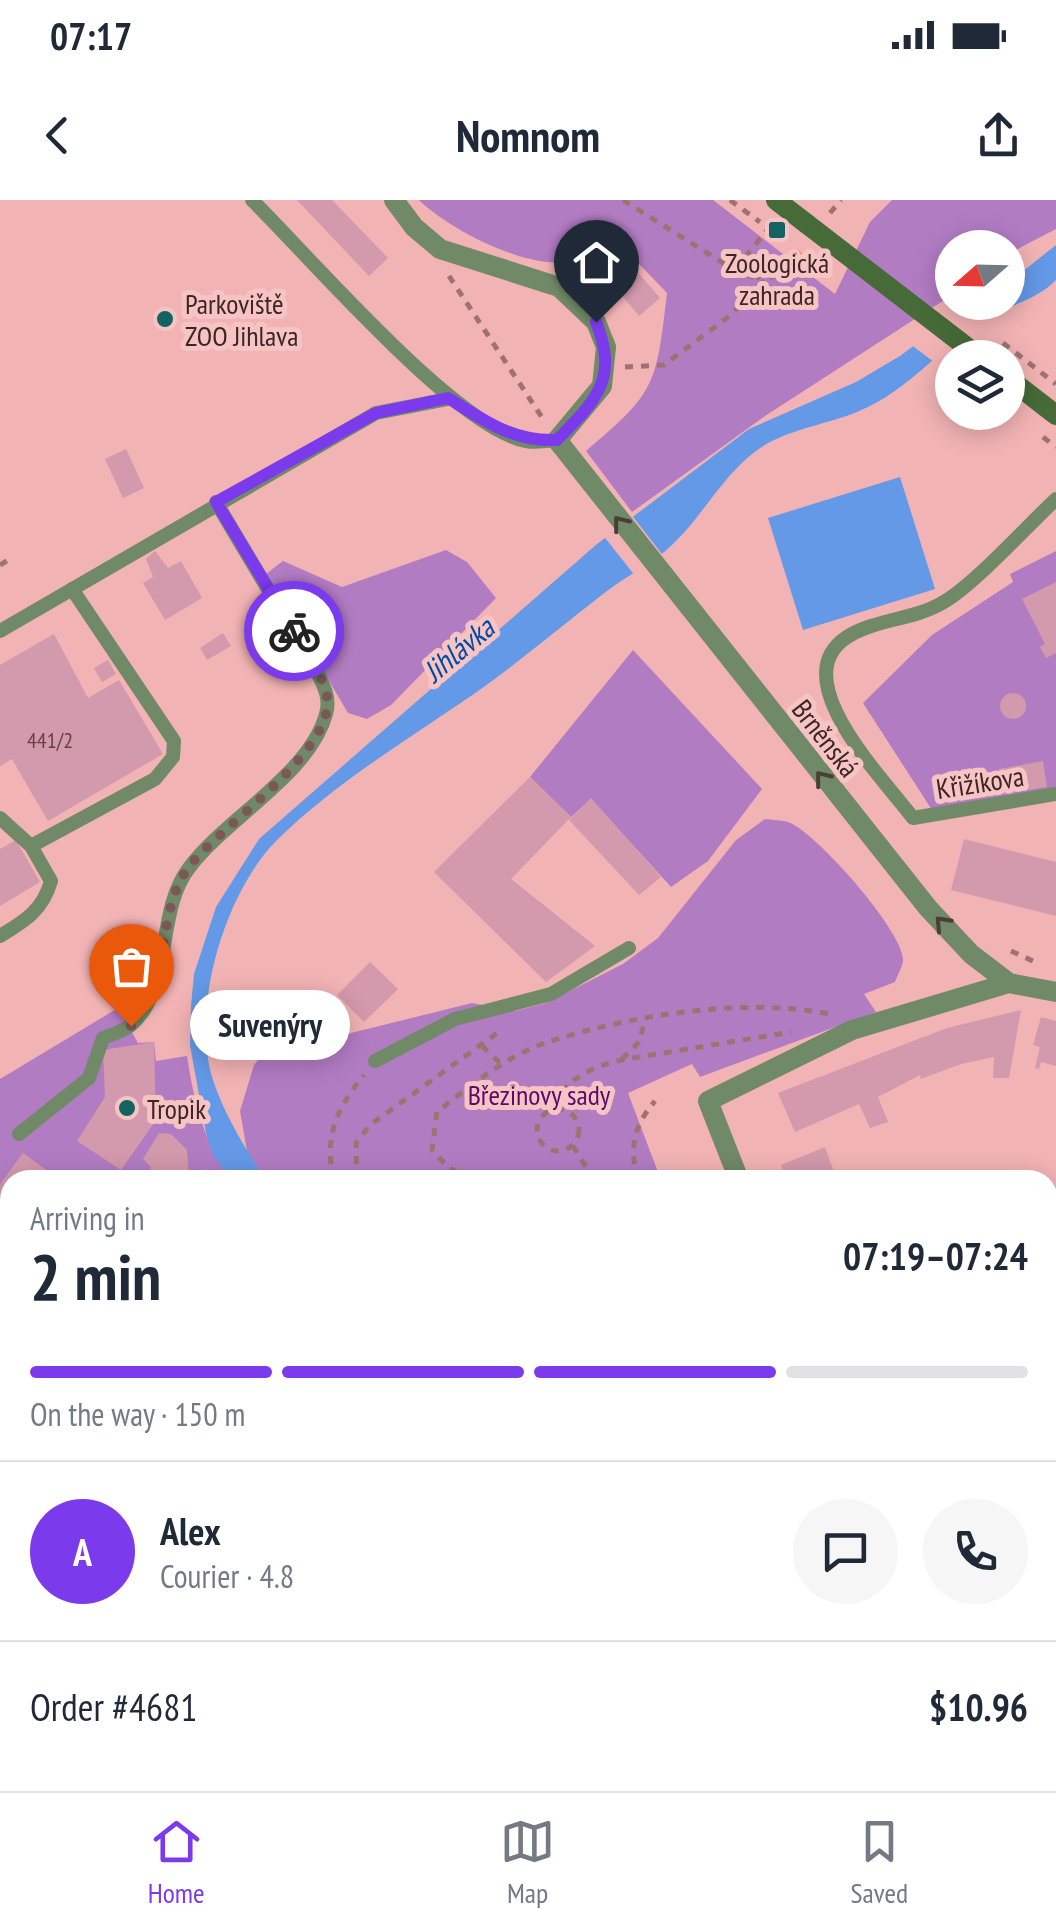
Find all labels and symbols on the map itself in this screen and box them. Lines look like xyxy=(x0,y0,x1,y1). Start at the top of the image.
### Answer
marker: Zoologická zahrada xyxy=(766,219,788,241)
pin xyxy=(554,220,639,323)
north arrow xyxy=(935,230,1025,320)
place label: Zoologická zahrada xyxy=(725,244,829,313)
place label: Parkoviště ZOO Jihlava xyxy=(185,285,298,354)
marker: Parkoviště ZOO Jihlava xyxy=(154,308,176,330)
one-way arrow xyxy=(615,516,632,534)
courier xyxy=(244,581,344,681)
water label: Jihlávka xyxy=(414,607,503,691)
street label: Brněnská xyxy=(784,692,868,784)
house number: 441/2 xyxy=(27,726,73,754)
street label: Křižíkova xyxy=(934,757,1026,807)
one-way arrow xyxy=(816,771,834,789)
one-way arrow xyxy=(936,916,954,934)
pin xyxy=(89,924,174,1027)
callout: Suvenýry xyxy=(191,991,351,1061)
park label: Březinovy sady xyxy=(468,1076,611,1113)
place label: Tropik xyxy=(147,1090,206,1127)
marker: Tropik xyxy=(116,1097,138,1119)

